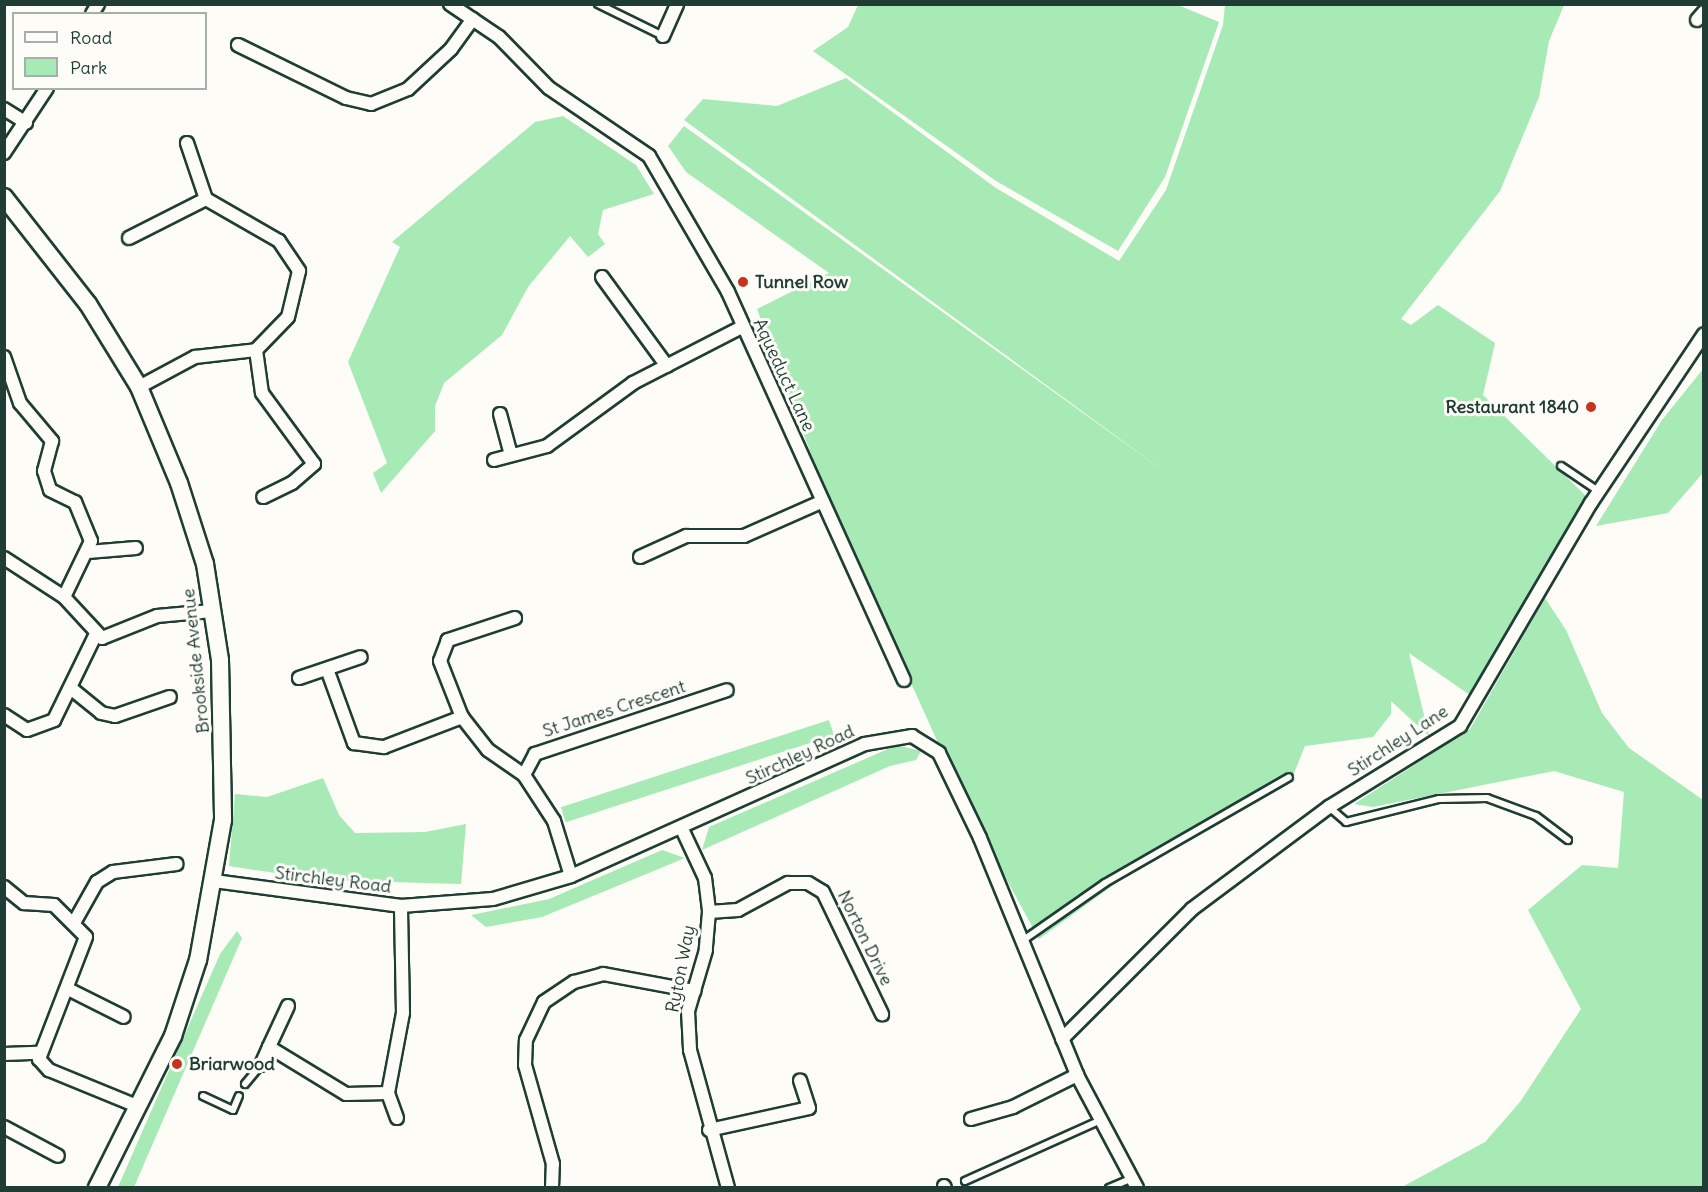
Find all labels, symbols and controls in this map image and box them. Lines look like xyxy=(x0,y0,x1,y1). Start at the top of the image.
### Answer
legend xyxy=(12,12,207,90)
text: Road xyxy=(70,26,112,49)
text: Park xyxy=(70,56,107,79)
place label: Tunnel Row xyxy=(755,271,848,293)
marker: Tunnel Row xyxy=(736,275,750,289)
street label: Aqueduct Lane xyxy=(748,315,820,435)
place label: Restaurant 1840 xyxy=(1445,396,1579,418)
marker: Restaurant 1840 xyxy=(1584,400,1598,414)
street label: Brookside Avenue xyxy=(178,588,214,734)
street label: St James Crescent xyxy=(540,676,688,742)
street label: Stirchley Lane xyxy=(1344,701,1452,781)
street label: Stirchley Road xyxy=(742,720,858,790)
street label: Stirchley Road xyxy=(274,862,392,898)
street label: Norton Drive xyxy=(833,887,897,989)
street label: Ryton Way xyxy=(662,923,700,1015)
place label: Briarwood xyxy=(189,1053,275,1075)
marker: Briarwood xyxy=(170,1057,184,1071)

